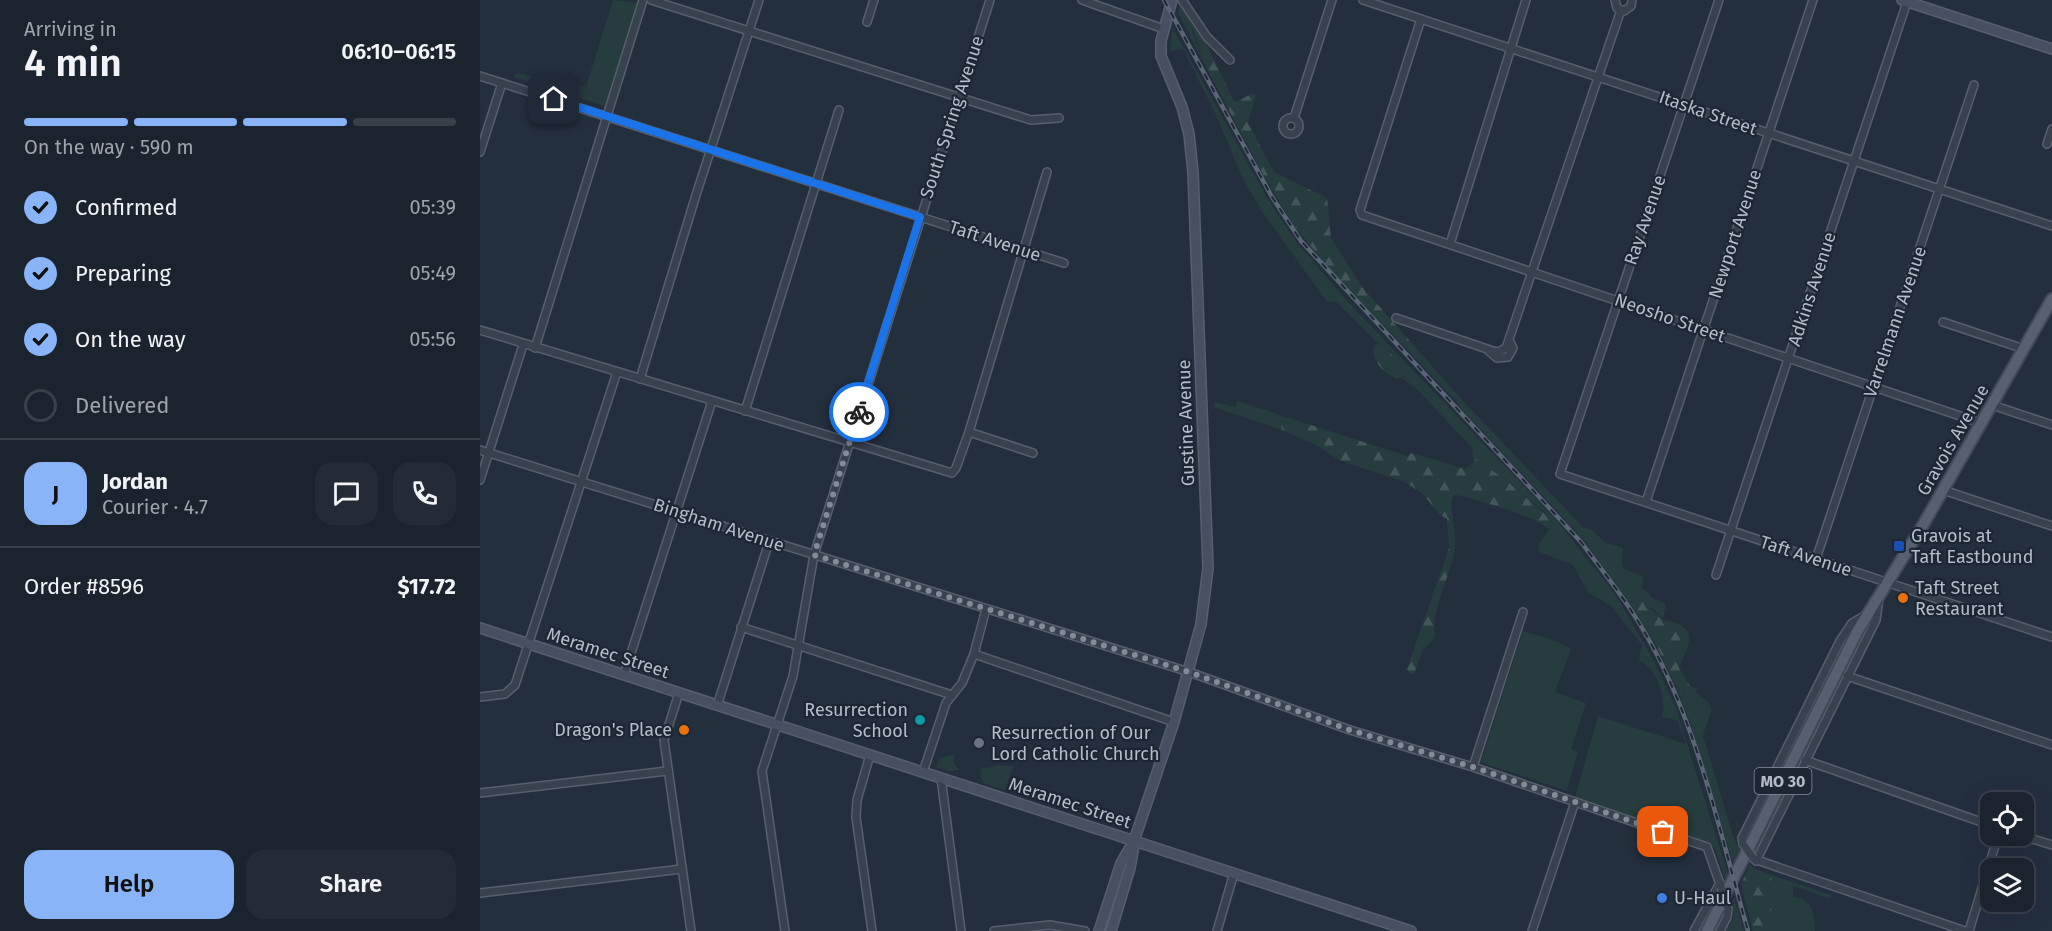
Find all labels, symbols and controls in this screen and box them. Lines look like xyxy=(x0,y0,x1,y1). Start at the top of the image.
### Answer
text: Arriving in xyxy=(24,17,117,41)
street label: South Spring Avenue xyxy=(915,33,989,201)
text: 06:10–06:15 xyxy=(341,38,456,65)
text: 4 min xyxy=(24,40,122,86)
pin xyxy=(528,73,579,124)
icon: home xyxy=(537,82,570,115)
street label: Itaska Street xyxy=(1656,86,1760,140)
text: On the way · 590 m xyxy=(24,135,194,159)
street label: Newport Avenue xyxy=(1704,167,1766,301)
street label: Ray Avenue xyxy=(1619,172,1671,268)
icon: check xyxy=(24,191,57,224)
text: Confirmed xyxy=(75,194,178,221)
text: 05:39 xyxy=(410,195,456,219)
street label: Taft Avenue xyxy=(946,216,1044,266)
street label: Adkins Avenue xyxy=(1783,229,1841,349)
street label: Varrelmann Avenue xyxy=(1859,244,1931,400)
icon: check xyxy=(24,257,57,290)
text: Preparing xyxy=(75,260,171,287)
text: 05:49 xyxy=(409,261,456,285)
street label: Neosho Street xyxy=(1612,289,1729,347)
icon: check xyxy=(24,323,57,356)
text: On the way xyxy=(75,326,186,353)
text: 05:56 xyxy=(409,327,456,351)
street label: Gustine Avenue xyxy=(1173,359,1199,487)
street label: Gravois Avenue xyxy=(1912,381,1994,499)
courier xyxy=(829,382,889,442)
text: Delivered xyxy=(75,392,170,419)
icon: bike xyxy=(843,396,876,429)
button: chat xyxy=(315,462,378,525)
button: phone xyxy=(393,462,456,525)
text: Jordan xyxy=(102,468,168,495)
text: J xyxy=(52,480,59,507)
street label: Bingham Avenue xyxy=(651,493,787,557)
text: Courier · 4.7 xyxy=(102,495,208,519)
place label: Gravois at Taft Eastbound xyxy=(1911,525,2033,568)
street label: Taft Avenue xyxy=(1757,531,1855,581)
marker: Gravois at Taft Eastbound xyxy=(1892,539,1906,553)
text: Order #8596 xyxy=(24,573,144,600)
text: $17.72 xyxy=(397,573,456,600)
place label: Taft Street Restaurant xyxy=(1915,577,2004,620)
marker: Taft Street Restaurant xyxy=(1896,591,1910,605)
street label: Meramec Street xyxy=(544,623,672,683)
place label: Resurrection School xyxy=(804,699,908,742)
marker: Resurrection School xyxy=(913,713,927,727)
place label: Dragon's Place xyxy=(554,719,672,741)
place label: Resurrection of Our Lord Catholic Church xyxy=(991,722,1159,765)
marker: Dragon's Place xyxy=(677,723,691,737)
marker: Resurrection of Our Lord Catholic Church xyxy=(972,736,986,750)
road number: MO 30 xyxy=(1754,768,1812,794)
street label: Meramec Street xyxy=(1006,773,1134,833)
map controls xyxy=(1980,792,2034,912)
button: locate xyxy=(1980,792,2034,846)
pin xyxy=(1637,806,1688,857)
icon: bag xyxy=(1646,815,1679,848)
button: Help xyxy=(24,850,234,919)
button: Share xyxy=(246,850,456,919)
button: layers xyxy=(1980,858,2034,912)
place label: U-Haul xyxy=(1674,887,1731,909)
marker: U-Haul xyxy=(1655,891,1669,905)

